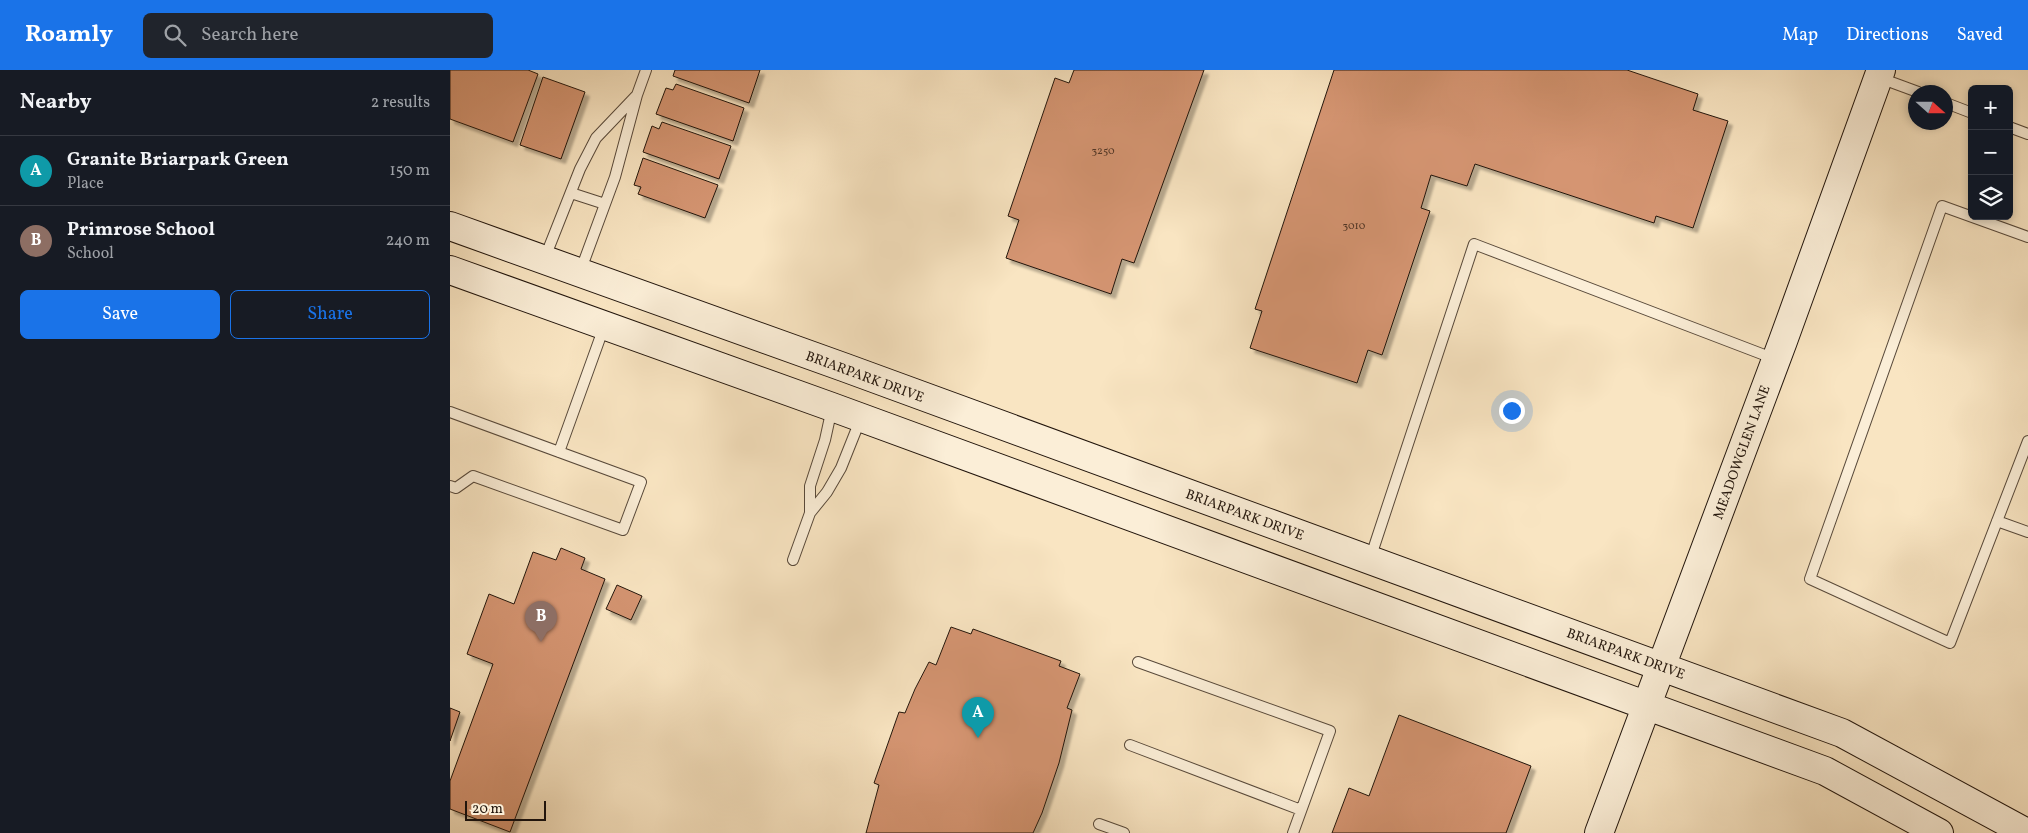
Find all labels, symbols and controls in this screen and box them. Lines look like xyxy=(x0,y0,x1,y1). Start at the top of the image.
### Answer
search box xyxy=(143,13,493,58)
text: Roamly xyxy=(25,18,113,52)
icon: search xyxy=(161,21,189,49)
text: Search here xyxy=(201,22,298,48)
text: Map xyxy=(1782,23,1818,48)
text: Directions xyxy=(1846,23,1929,48)
text: Saved xyxy=(1957,23,2003,48)
north arrow xyxy=(1908,85,1953,130)
map controls xyxy=(1968,85,2013,220)
button: + xyxy=(1968,85,2013,130)
text: Nearby xyxy=(20,88,91,117)
text: 2 results xyxy=(371,92,430,114)
button: − xyxy=(1968,130,2013,175)
house number: 3250 xyxy=(1091,144,1115,159)
text: Granite Briarpark Green xyxy=(67,147,289,173)
text: A xyxy=(30,160,42,182)
text: 150 m xyxy=(389,160,430,182)
text: Place xyxy=(67,173,104,195)
button: layers xyxy=(1968,175,2013,220)
text: Primrose School xyxy=(67,217,215,243)
house number: 3010 xyxy=(1343,219,1366,234)
text: B xyxy=(31,230,41,252)
text: 240 m xyxy=(386,230,430,252)
text: School xyxy=(67,243,114,265)
button: Save xyxy=(20,290,220,339)
button: Share xyxy=(230,290,430,339)
street label: BRIARPARK DRIVE xyxy=(803,347,926,408)
street label: MEADOWGLEN LANE xyxy=(1709,383,1776,522)
your location xyxy=(1499,398,1525,424)
street label: BRIARPARK DRIVE xyxy=(1183,485,1306,546)
pin: B xyxy=(525,601,557,642)
street label: BRIARPARK DRIVE xyxy=(1564,624,1687,685)
pin: A xyxy=(962,697,994,738)
scale bar xyxy=(465,798,546,821)
text: 20 m xyxy=(472,800,503,819)

